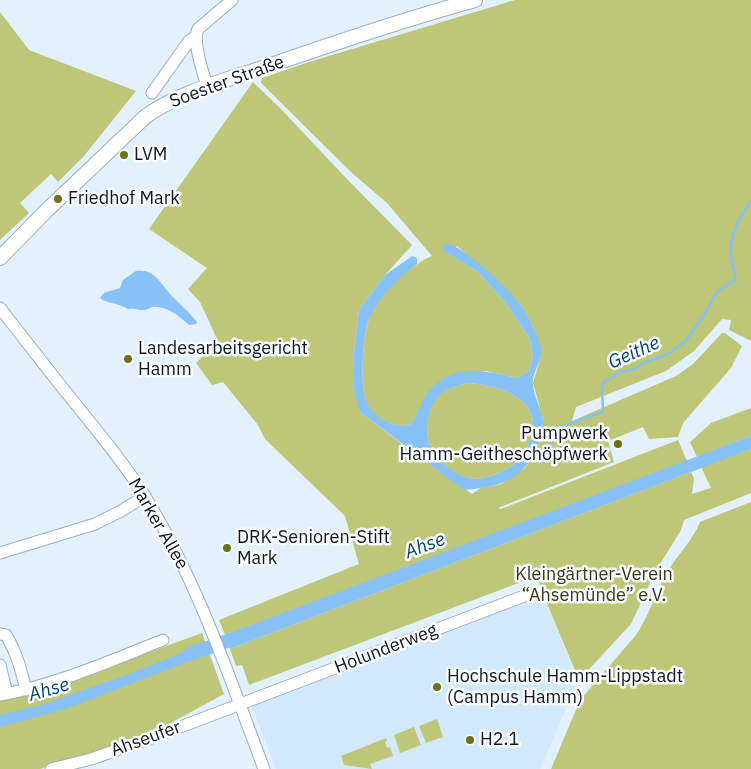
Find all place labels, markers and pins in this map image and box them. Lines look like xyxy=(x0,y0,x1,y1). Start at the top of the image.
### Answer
place label: LVM xyxy=(134,144,167,166)
marker: LVM xyxy=(118,149,130,161)
place label: Friedhof Mark xyxy=(68,188,180,210)
marker: Friedhof Mark xyxy=(52,193,64,205)
place label: Landesarbeitsgericht Hamm xyxy=(138,338,308,380)
marker: Landesarbeitsgericht Hamm xyxy=(122,353,134,365)
place label: Pumpwerk Hamm-Geitheschöpfwerk xyxy=(399,423,608,466)
marker: Pumpwerk Hamm-Geitheschöpfwerk xyxy=(612,438,624,450)
place label: DRK-Senioren-Stift Mark xyxy=(237,527,390,570)
marker: DRK-Senioren-Stift Mark xyxy=(221,542,233,554)
place label: Hochschule Hamm-Lippstadt (Campus Hamm) xyxy=(447,666,683,709)
marker: Hochschule Hamm-Lippstadt (Campus Hamm) xyxy=(431,681,443,693)
place label: H2.1 xyxy=(480,729,519,751)
marker: H2.1 xyxy=(464,734,476,746)

